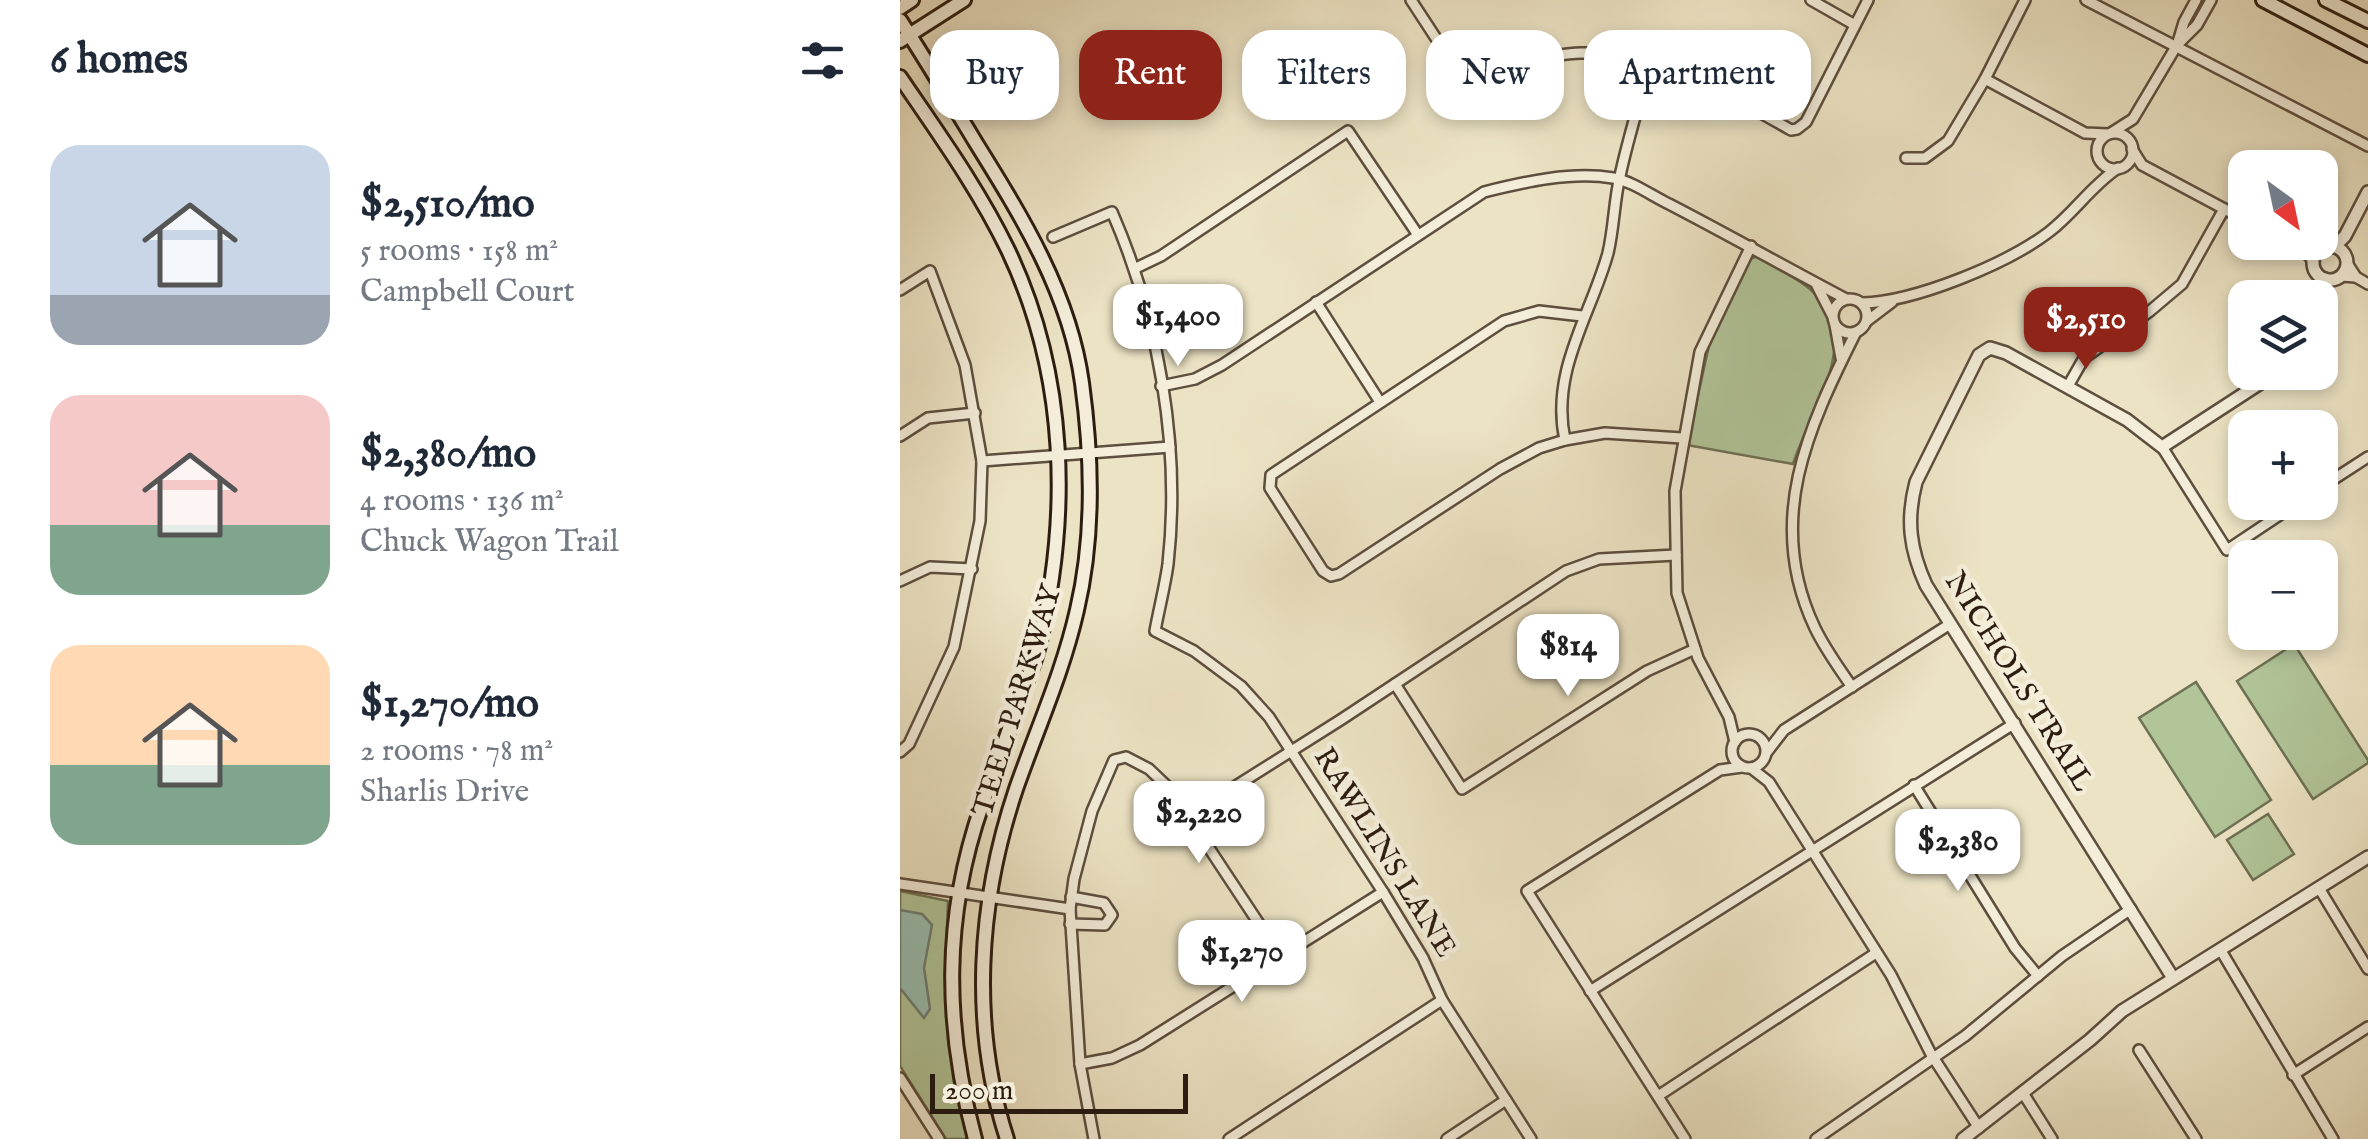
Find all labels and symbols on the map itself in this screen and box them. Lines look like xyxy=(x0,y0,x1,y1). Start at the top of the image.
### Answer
north arrow xyxy=(2228,150,2338,260)
pin: $1,400 xyxy=(1097,284,1259,369)
pin: $2,510 xyxy=(2005,287,2167,372)
street label: NICHOLS TRAIL xyxy=(1935,565,2101,800)
street label: TEEL PARKWAY xyxy=(965,579,1072,821)
pin: $814 xyxy=(1509,614,1627,699)
street label: RAWLINS LANE xyxy=(1304,741,1464,965)
pin: $2,220 xyxy=(1118,781,1280,866)
pin: $2,380 xyxy=(1877,809,2039,894)
pin: $1,270 xyxy=(1161,920,1323,1005)
scale bar xyxy=(930,1069,1188,1114)

